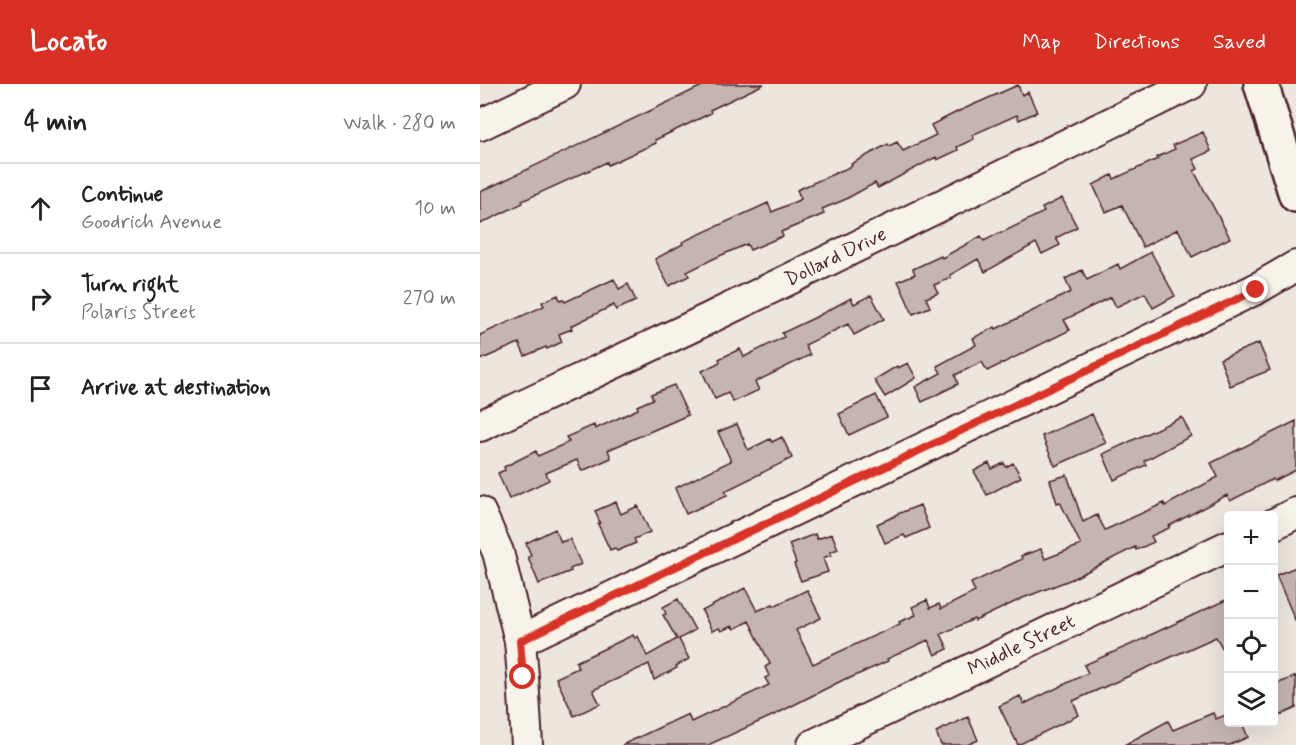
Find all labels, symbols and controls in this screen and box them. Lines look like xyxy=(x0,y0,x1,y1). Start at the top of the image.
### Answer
text: Locato xyxy=(30,24,107,61)
text: Map xyxy=(1022,28,1061,56)
text: Directions xyxy=(1094,28,1180,56)
text: Saved xyxy=(1213,28,1266,56)
text: 4 min xyxy=(24,106,87,140)
text: Walk · 280 m xyxy=(343,110,456,137)
text: Continue xyxy=(81,181,163,209)
icon: ahead xyxy=(24,192,57,225)
text: 10 m xyxy=(414,195,456,222)
text: Goodrich Avenue xyxy=(81,209,222,236)
street label: Dollard Drive xyxy=(780,220,891,293)
text: Turn right xyxy=(81,271,179,299)
route end xyxy=(1242,276,1268,302)
icon: right xyxy=(24,282,57,315)
text: 270 m xyxy=(403,285,456,312)
text: Polaris Street xyxy=(81,299,196,326)
icon: arrive xyxy=(24,372,57,405)
text: Arrive at destination xyxy=(81,374,271,402)
map controls xyxy=(1224,511,1278,727)
button: + xyxy=(1224,511,1278,565)
button: − xyxy=(1224,565,1278,619)
street label: Middle Street xyxy=(963,608,1080,682)
button: locate xyxy=(1224,619,1278,673)
route start xyxy=(509,663,535,689)
button: layers xyxy=(1224,673,1278,727)

